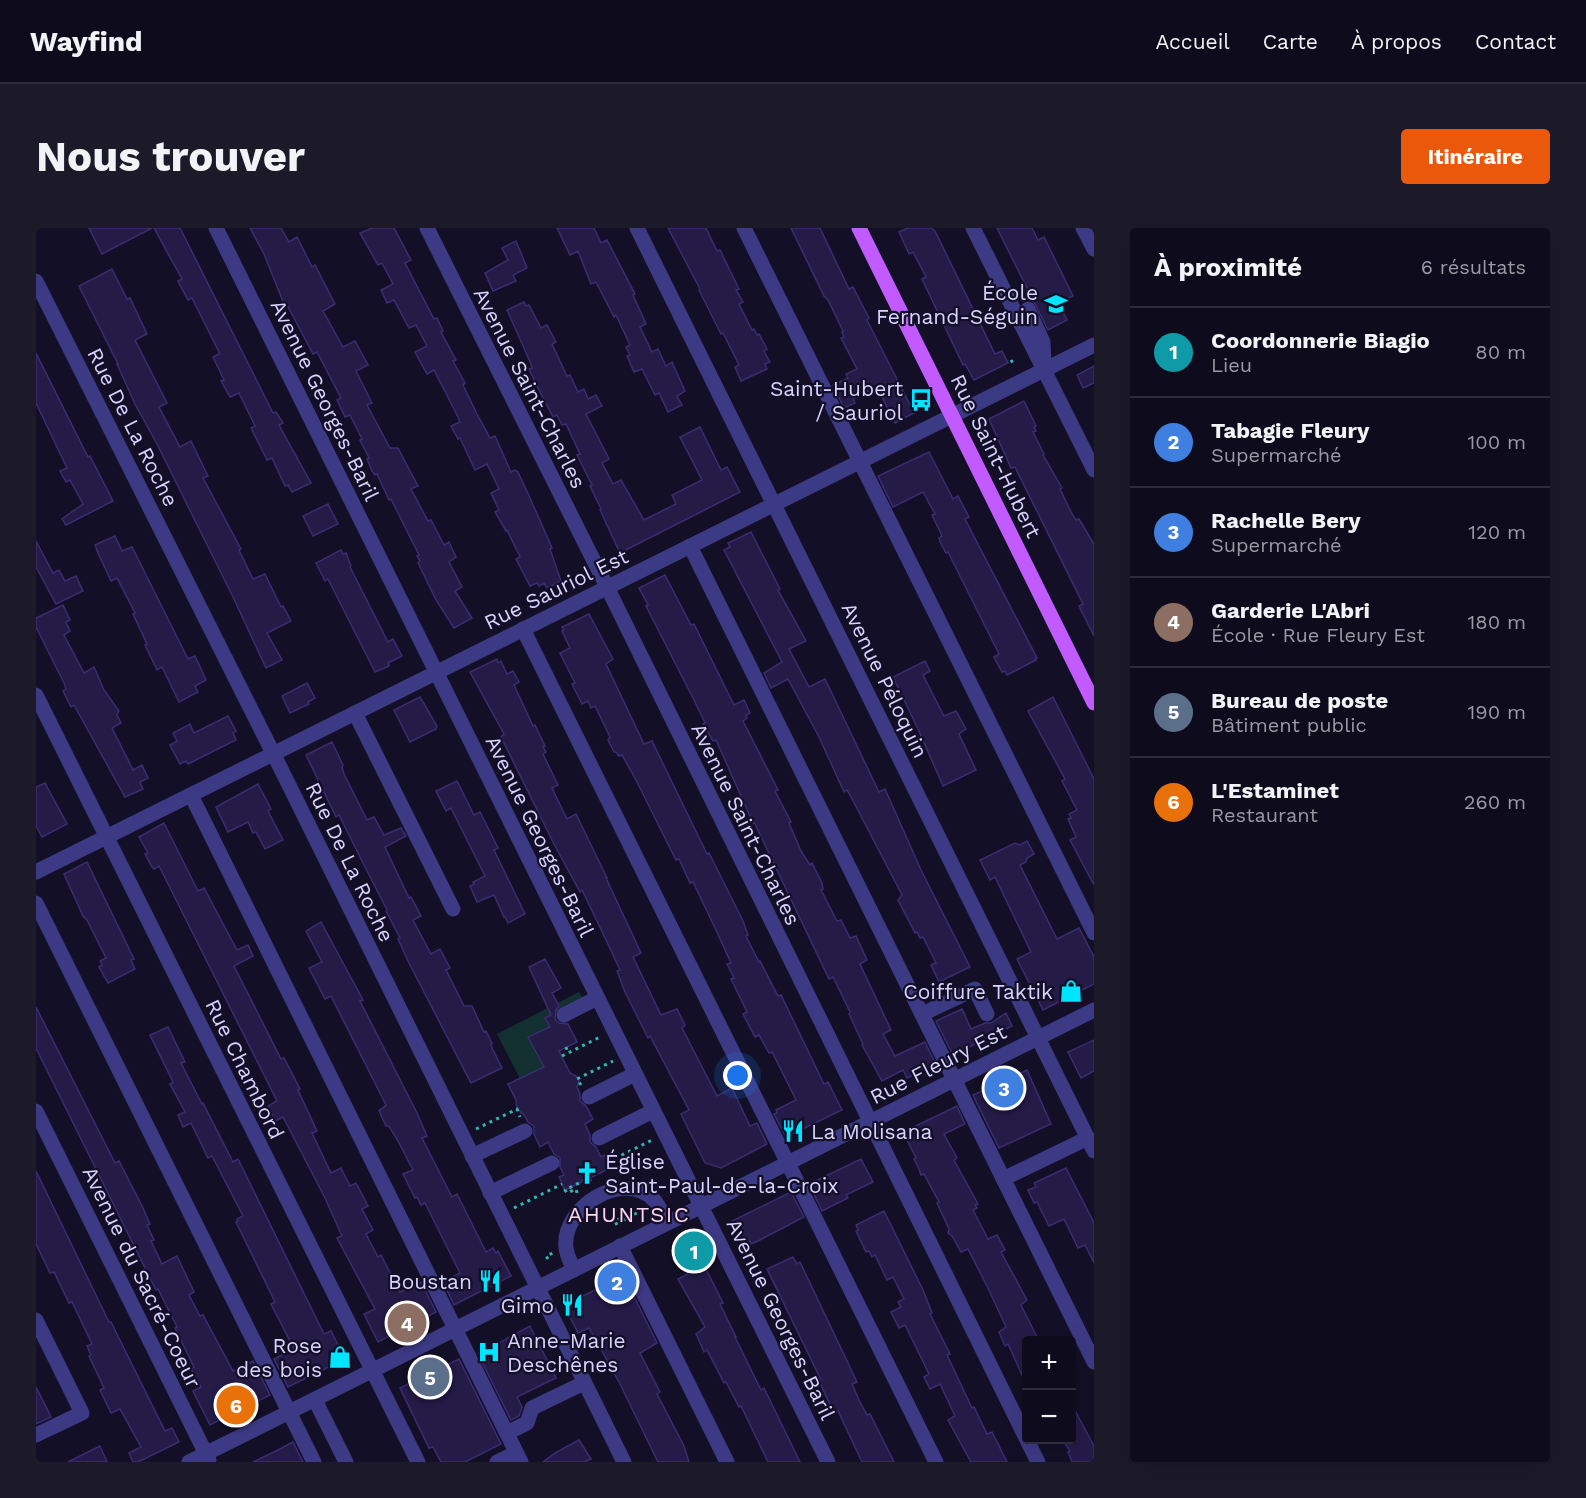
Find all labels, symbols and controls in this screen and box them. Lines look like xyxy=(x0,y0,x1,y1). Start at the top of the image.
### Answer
text: Wayfind xyxy=(30,25,143,58)
text: Accueil xyxy=(1155,29,1230,54)
text: Carte xyxy=(1263,29,1318,54)
text: À propos xyxy=(1351,29,1442,54)
text: Contact xyxy=(1475,29,1556,54)
button: Itinéraire xyxy=(1401,129,1550,184)
text: Nous trouver xyxy=(36,132,305,181)
text: À proximité xyxy=(1154,252,1302,282)
text: 6 résultats xyxy=(1421,255,1526,279)
place label: École Fernand-Séguin xyxy=(876,280,1038,329)
street label: Avenue Saint-Charles xyxy=(469,284,591,492)
school or university icon: École Fernand-Séguin xyxy=(1043,291,1069,317)
street label: Avenue Georges-Baril xyxy=(265,295,385,505)
text: Coordonnerie Biagio xyxy=(1211,328,1430,353)
text: 1 xyxy=(1169,340,1178,364)
text: 80 m xyxy=(1475,340,1526,364)
street label: Rue De La Roche xyxy=(82,344,184,510)
text: Lieu xyxy=(1211,353,1252,377)
street label: Rue Saint-Hubert xyxy=(946,370,1047,542)
place label: Saint-Hubert / Sauriol xyxy=(770,376,904,425)
bus stop icon: Saint-Hubert / Sauriol xyxy=(908,387,934,413)
text: Tabagie Fleury xyxy=(1211,418,1369,443)
text: 2 xyxy=(1168,430,1179,454)
text: 100 m xyxy=(1467,430,1526,454)
text: Supermarché xyxy=(1211,443,1342,467)
text: Rachelle Bery xyxy=(1211,508,1361,533)
text: 3 xyxy=(1168,520,1179,544)
text: 120 m xyxy=(1468,520,1526,544)
text: Supermarché xyxy=(1211,533,1342,557)
street label: Rue Sauriol Est xyxy=(480,543,632,635)
street label: Avenue Péloquin xyxy=(837,598,933,762)
text: Garderie L'Abri xyxy=(1211,598,1370,623)
text: 4 xyxy=(1167,610,1180,634)
text: 180 m xyxy=(1468,610,1526,634)
text: École · Rue Fleury Est xyxy=(1211,623,1425,647)
text: Bureau de poste xyxy=(1211,688,1388,713)
text: 5 xyxy=(1168,700,1179,724)
text: 190 m xyxy=(1468,700,1526,724)
text: Bâtiment public xyxy=(1211,713,1367,737)
street label: Avenue Saint-Charles xyxy=(686,719,806,929)
street label: Avenue Georges-Baril xyxy=(480,731,600,941)
street label: Rue De La Roche xyxy=(300,778,400,946)
text: L'Estaminet xyxy=(1211,778,1339,803)
text: 6 xyxy=(1167,790,1180,814)
text: 260 m xyxy=(1464,790,1526,814)
text: Restaurant xyxy=(1211,803,1318,827)
shop icon: Coiffure Taktik xyxy=(1058,978,1084,1004)
place label: Coiffure Taktik xyxy=(903,979,1053,1004)
street label: Rue Chambord xyxy=(200,995,290,1143)
street label: Rue Fleury Est xyxy=(866,1019,1010,1109)
your location xyxy=(723,1061,752,1090)
pin: 3 xyxy=(984,1066,1024,1110)
restaurant icon: La Molisana xyxy=(780,1118,806,1144)
place label: La Molisana xyxy=(811,1119,932,1144)
place label: Église Saint-Paul-de-la-Croix xyxy=(605,1149,838,1198)
church icon: Église Saint-Paul-de-la-Croix xyxy=(574,1160,600,1186)
street label: Avenue du Sacré-Coeur xyxy=(77,1162,207,1392)
district label: AHUNTSIC xyxy=(568,1202,690,1227)
street label: Avenue Georges-Baril xyxy=(721,1214,841,1424)
pin: 1 xyxy=(674,1228,714,1274)
pin: 2 xyxy=(598,1260,636,1304)
restaurant icon: Boustan xyxy=(477,1268,503,1294)
place label: Boustan xyxy=(388,1269,472,1294)
restaurant icon: Gimo xyxy=(559,1292,585,1318)
place label: Gimo xyxy=(501,1293,554,1318)
pin: 4 xyxy=(388,1300,427,1346)
place label: Anne-Marie Deschênes xyxy=(507,1328,626,1377)
place label: Rose des bois xyxy=(236,1333,322,1382)
map controls xyxy=(1022,1336,1076,1444)
button: + xyxy=(1022,1336,1076,1390)
hospital icon: Anne-Marie Deschênes xyxy=(476,1339,502,1365)
shop icon: Rose des bois xyxy=(327,1344,353,1370)
pin: 5 xyxy=(410,1354,450,1400)
pin: 6 xyxy=(216,1382,256,1428)
button: − xyxy=(1022,1390,1076,1444)

